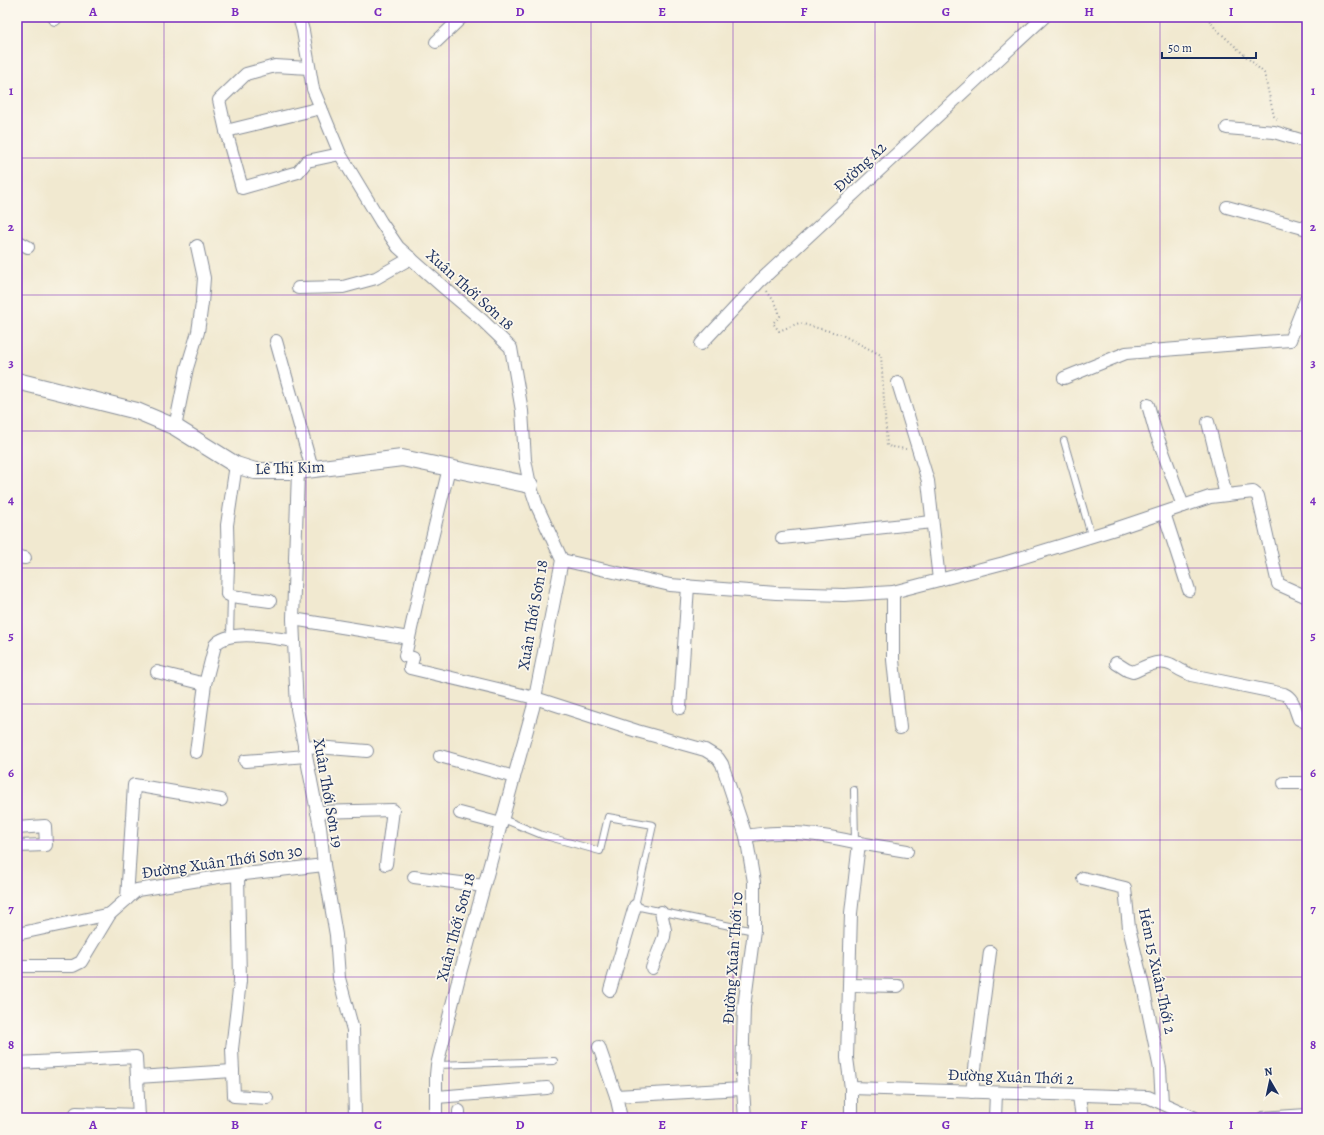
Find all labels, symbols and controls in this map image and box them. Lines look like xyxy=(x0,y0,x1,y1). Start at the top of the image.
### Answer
text: A xyxy=(88,3,98,20)
text: B xyxy=(231,3,239,20)
text: C xyxy=(374,3,382,20)
text: D xyxy=(515,3,525,20)
text: E xyxy=(658,3,666,20)
text: F xyxy=(801,3,808,20)
text: G xyxy=(942,3,950,20)
text: H xyxy=(1084,3,1094,20)
text: I xyxy=(1229,3,1234,20)
scale bar xyxy=(1162,34,1256,60)
text: 50 m xyxy=(1168,40,1192,56)
text: 1 xyxy=(9,82,14,99)
text: 1 xyxy=(1311,82,1316,99)
street label: Đường A2 xyxy=(829,136,892,197)
text: 2 xyxy=(8,218,15,235)
text: 2 xyxy=(1310,218,1317,235)
street label: Xuân Thới Sơn 18 xyxy=(421,244,519,336)
text: 3 xyxy=(8,354,14,371)
text: 3 xyxy=(1310,354,1316,371)
street label: Lê Thị Kim xyxy=(255,456,325,480)
text: 4 xyxy=(8,491,14,508)
text: 4 xyxy=(1310,491,1316,508)
street label: Xuân Thới Sơn 18 xyxy=(512,558,554,672)
text: 5 xyxy=(8,627,14,644)
text: 5 xyxy=(1310,627,1316,644)
street label: Xuân Thới Sơn 19 xyxy=(308,736,348,850)
text: 6 xyxy=(8,764,14,781)
text: 6 xyxy=(1310,764,1316,781)
street label: Đường Xuân Thới Sơn 30 xyxy=(140,840,304,884)
street label: Xuân Thới Sơn 18 xyxy=(431,870,481,984)
street label: Đường Xuân Thới 10 xyxy=(717,891,749,1025)
text: 7 xyxy=(8,900,14,917)
text: 7 xyxy=(1310,900,1316,917)
street label: Hẻm 15 Xuân Thới 2 xyxy=(1133,906,1181,1037)
text: 8 xyxy=(8,1036,14,1053)
text: 8 xyxy=(1310,1036,1316,1053)
north arrow xyxy=(1250,1061,1290,1101)
street label: Đường Xuân Thới 2 xyxy=(948,1064,1075,1090)
text: N xyxy=(1263,1064,1274,1080)
text: A xyxy=(88,1116,98,1133)
text: B xyxy=(231,1116,239,1133)
text: C xyxy=(374,1116,382,1133)
text: D xyxy=(515,1116,525,1133)
text: E xyxy=(658,1116,666,1133)
text: F xyxy=(801,1116,808,1133)
text: G xyxy=(942,1116,950,1133)
text: H xyxy=(1084,1116,1094,1133)
text: I xyxy=(1229,1116,1234,1133)

